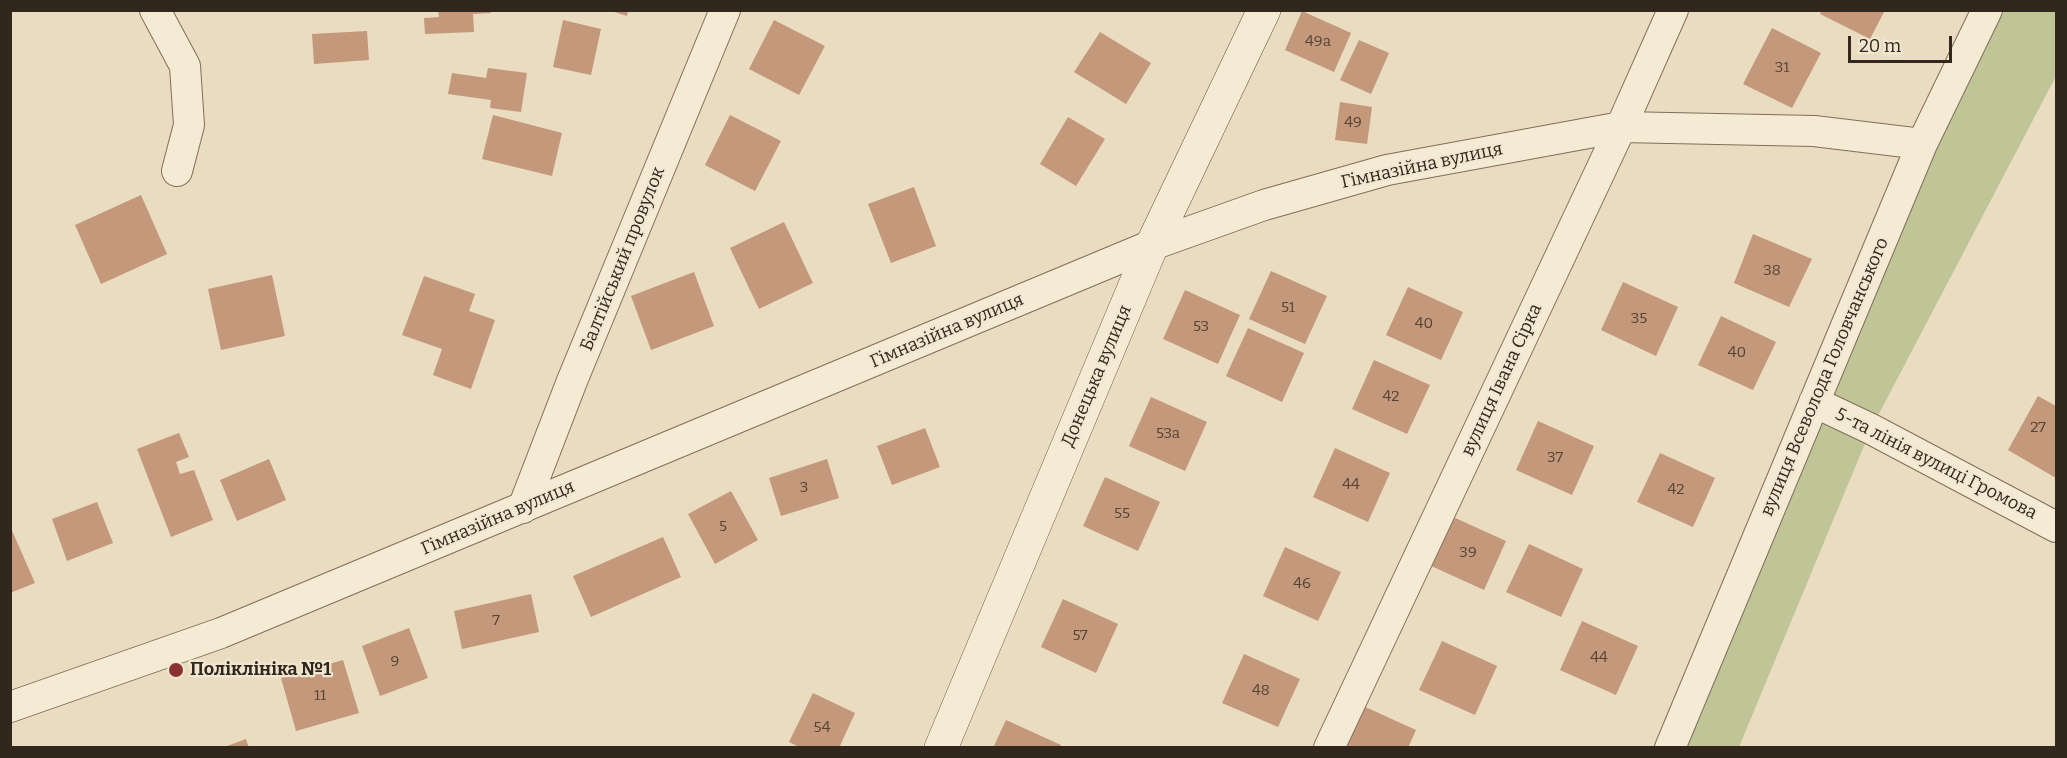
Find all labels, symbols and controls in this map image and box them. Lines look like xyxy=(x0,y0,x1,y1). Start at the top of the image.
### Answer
scale bar xyxy=(1851,24,1954,62)
house number: 49а xyxy=(1305,33,1331,51)
text: 20 m xyxy=(1859,35,1901,57)
house number: 31 xyxy=(1775,59,1789,77)
house number: 49 xyxy=(1344,114,1362,132)
street label: Гімназійна вулиця xyxy=(1339,138,1505,194)
street label: Балтійський провулок xyxy=(576,164,670,354)
street label: вулиця Всеволода Головчанського xyxy=(1756,234,1894,520)
house number: 38 xyxy=(1763,262,1781,280)
street label: Гімназійна вулиця xyxy=(867,289,1027,373)
house number: 51 xyxy=(1281,299,1295,317)
street label: вулиця Івана Сірка xyxy=(1457,300,1547,460)
street label: Донецька вулиця xyxy=(1057,302,1137,450)
house number: 35 xyxy=(1631,310,1647,328)
house number: 40 xyxy=(1415,315,1433,333)
house number: 53 xyxy=(1193,318,1209,336)
house number: 40 xyxy=(1728,344,1746,362)
house number: 42 xyxy=(1383,388,1399,406)
street label: 5-та лінія вулиці Громова xyxy=(1831,404,2041,524)
house number: 27 xyxy=(2030,419,2046,437)
house number: 53а xyxy=(1156,425,1180,443)
house number: 37 xyxy=(1547,449,1563,467)
street label: Гімназійна вулиця xyxy=(418,476,578,560)
house number: 44 xyxy=(1342,476,1360,494)
house number: 3 xyxy=(800,479,808,497)
house number: 42 xyxy=(1668,481,1684,499)
house number: 55 xyxy=(1114,505,1130,523)
house number: 5 xyxy=(719,518,727,536)
house number: 39 xyxy=(1459,544,1477,562)
house number: 46 xyxy=(1293,575,1311,593)
house number: 7 xyxy=(492,612,500,630)
house number: 57 xyxy=(1072,627,1088,645)
house number: 44 xyxy=(1590,649,1608,667)
house number: 9 xyxy=(391,653,399,671)
place label: Поліклініка №1 xyxy=(190,659,331,681)
marker: Поліклініка №1 xyxy=(167,661,185,679)
house number: 48 xyxy=(1252,682,1270,700)
house number: 11 xyxy=(314,687,326,705)
house number: 54 xyxy=(814,719,830,737)

